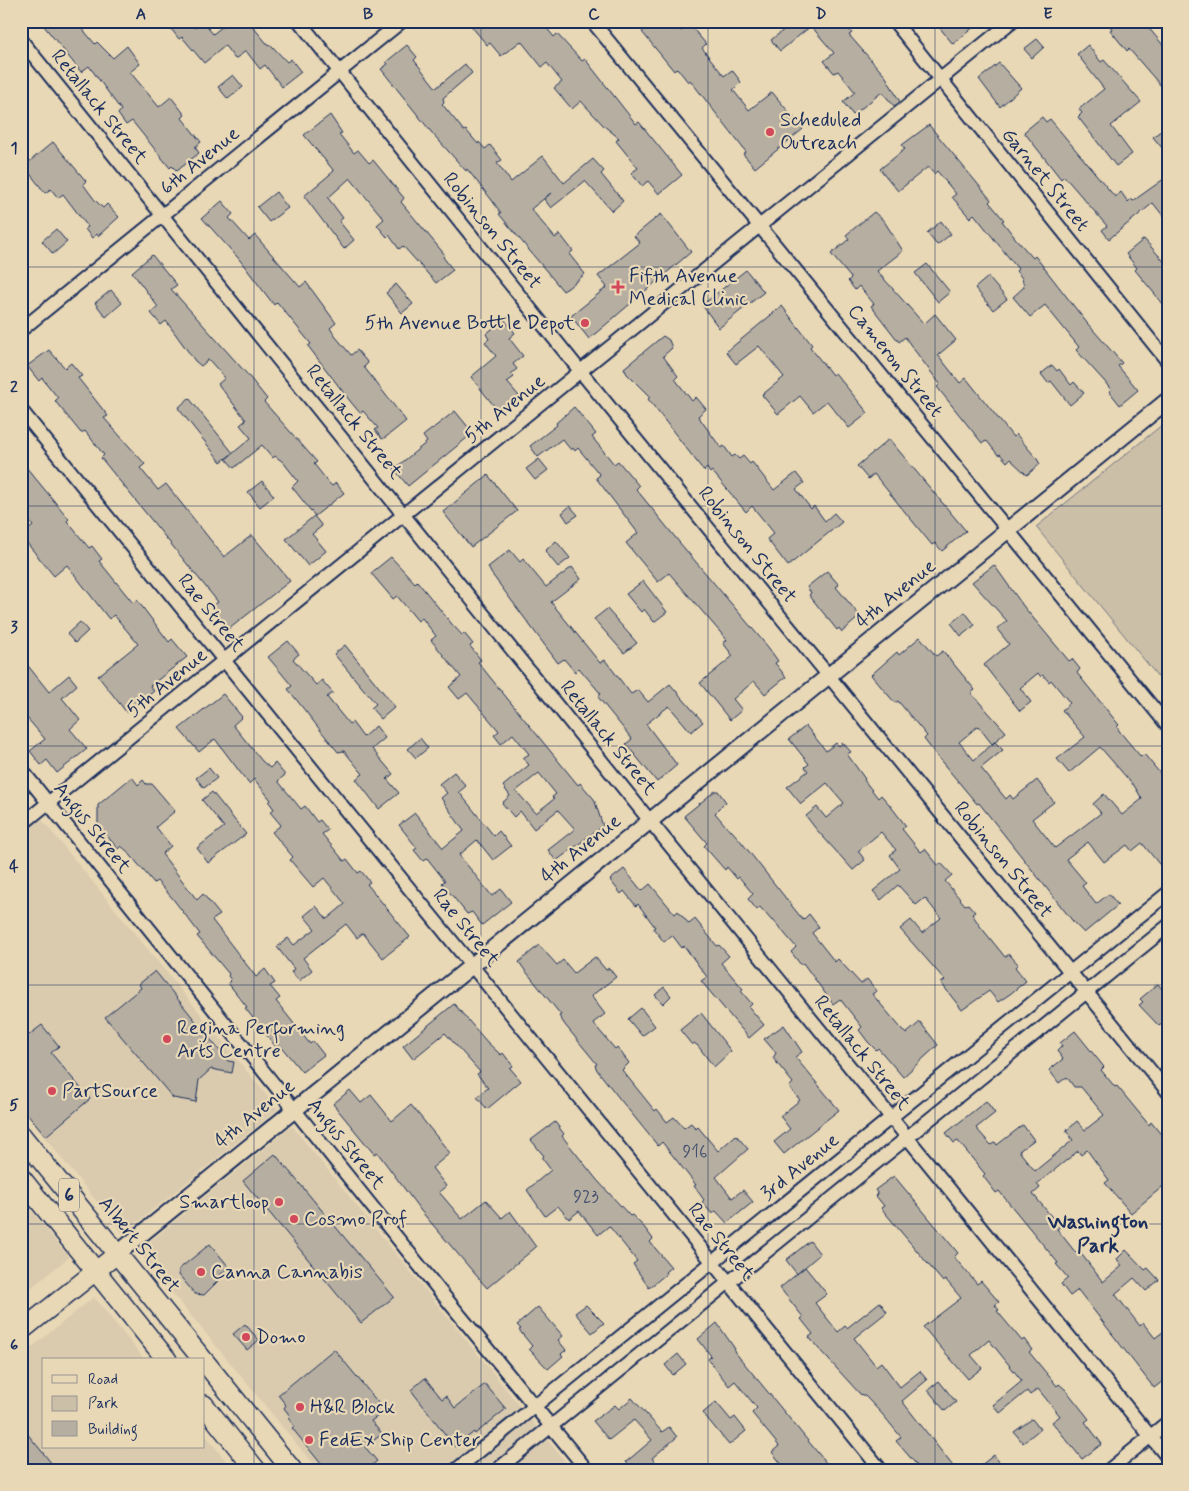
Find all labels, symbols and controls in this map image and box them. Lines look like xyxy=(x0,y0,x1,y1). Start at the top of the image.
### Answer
text: A xyxy=(136,4,146,25)
text: B xyxy=(363,4,373,25)
text: C xyxy=(588,4,600,25)
text: D xyxy=(815,4,827,25)
text: E xyxy=(1043,4,1053,25)
street label: Retallack Street xyxy=(44,44,154,170)
place label: Scheduled Outreach xyxy=(780,107,861,157)
street label: 6th Avenue xyxy=(155,120,246,201)
street label: Garnet Street xyxy=(995,123,1095,237)
marker: Scheduled Outreach xyxy=(764,126,776,138)
text: 1 xyxy=(10,138,18,159)
street label: Robinson Street xyxy=(436,167,548,295)
place label: Fifth Avenue Medical Clinic xyxy=(629,263,749,313)
marker: Fifth Avenue Medical Clinic xyxy=(611,280,625,294)
street label: Cameron Street xyxy=(841,299,949,423)
place label: 5th Avenue Bottle Depot xyxy=(365,310,575,337)
marker: 5th Avenue Bottle Depot xyxy=(579,317,591,329)
street label: Retallack Street xyxy=(299,359,409,485)
street label: 5th Avenue xyxy=(459,368,551,450)
text: 2 xyxy=(10,377,18,398)
street label: Robinson Street xyxy=(691,481,803,609)
street label: 4th Avenue xyxy=(850,553,942,635)
street label: Rae Street xyxy=(171,568,251,658)
text: 3 xyxy=(10,617,18,638)
street label: 5th Avenue xyxy=(121,642,213,724)
street label: Retallack Street xyxy=(553,675,663,801)
street label: Angus Street xyxy=(45,777,137,881)
street label: Robinson Street xyxy=(947,796,1059,924)
street label: 4th Avenue xyxy=(535,808,627,890)
text: 4 xyxy=(9,856,19,877)
street label: Rae Street xyxy=(426,883,506,973)
street label: Retallack Street xyxy=(807,990,917,1116)
place label: Regina Performing Arts Centre xyxy=(177,1015,345,1065)
marker: Regina Performing Arts Centre xyxy=(161,1033,173,1045)
street label: 4th Avenue xyxy=(209,1073,301,1155)
place label: PartSource xyxy=(62,1078,158,1105)
marker: PartSource xyxy=(46,1085,58,1097)
street label: Angus Street xyxy=(299,1093,391,1197)
text: 5 xyxy=(9,1095,19,1116)
street label: 3rd Avenue xyxy=(755,1127,845,1207)
house number: 916 xyxy=(682,1140,708,1164)
road number: 6 xyxy=(59,1178,79,1212)
house number: 923 xyxy=(573,1185,599,1209)
place label: Smartloop xyxy=(179,1189,269,1216)
street label: Albert Street xyxy=(92,1191,186,1299)
marker: Smartloop xyxy=(273,1196,285,1208)
street label: Rae Street xyxy=(681,1197,761,1287)
place label: Cosmo Prof xyxy=(304,1206,407,1233)
district label: Washington Park xyxy=(1047,1208,1148,1260)
marker: Cosmo Prof xyxy=(288,1213,300,1225)
place label: Canna Cannabis xyxy=(211,1259,363,1286)
marker: Canna Cannabis xyxy=(195,1266,207,1278)
place label: Domo xyxy=(256,1324,306,1351)
marker: Domo xyxy=(240,1331,252,1343)
text: 6 xyxy=(10,1335,18,1356)
legend xyxy=(42,1358,205,1448)
text: Road xyxy=(88,1370,118,1390)
text: Park xyxy=(88,1394,118,1414)
place label: H&R Block xyxy=(310,1394,395,1421)
marker: H&R Block xyxy=(294,1401,306,1413)
text: Building xyxy=(88,1420,138,1441)
place label: FedEx Ship Center xyxy=(319,1427,480,1454)
marker: FedEx Ship Center xyxy=(303,1434,315,1446)

